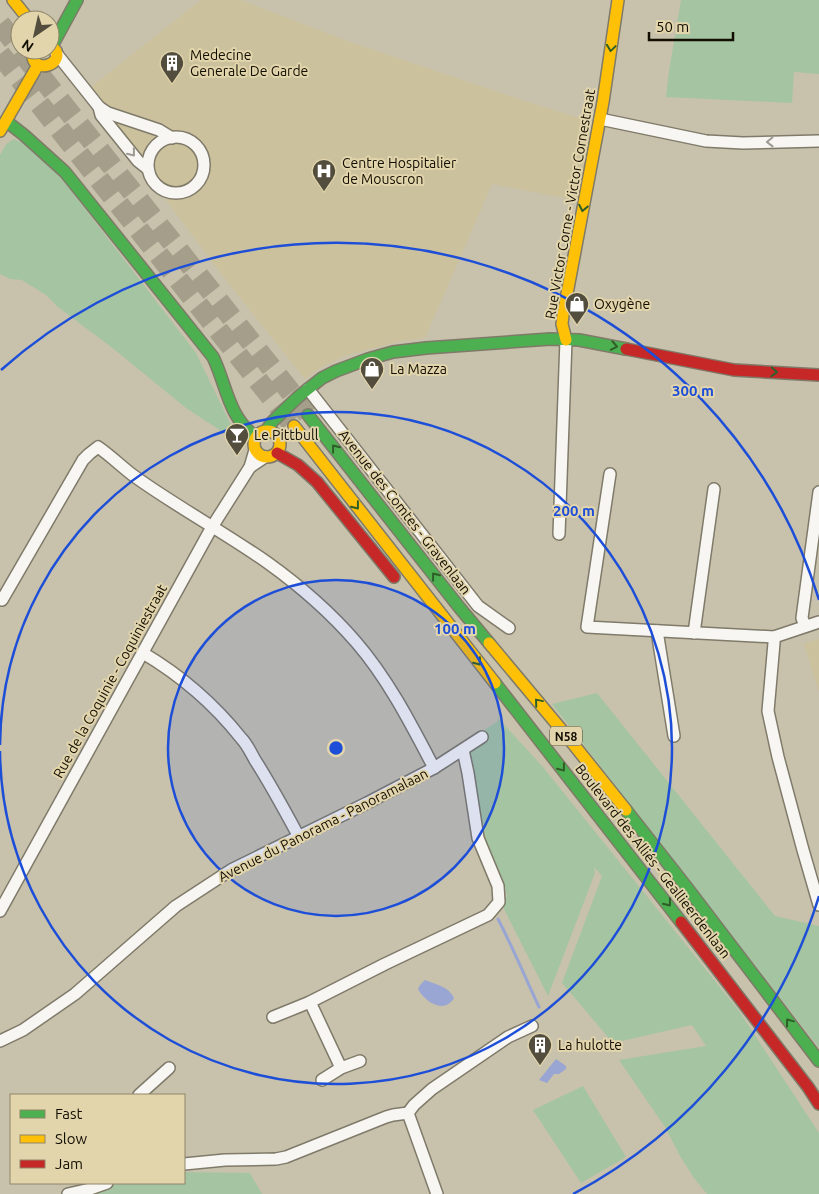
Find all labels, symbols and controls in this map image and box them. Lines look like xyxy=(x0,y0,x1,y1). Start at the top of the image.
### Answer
north arrow xyxy=(10,10,60,60)
scale bar xyxy=(649,10,733,42)
text: 50 m xyxy=(656,18,689,35)
text: N xyxy=(19,36,37,55)
one-way arrow xyxy=(606,45,617,53)
place label: Medecine Generale De Garde xyxy=(190,47,308,79)
building icon: Medecine Generale De Garde xyxy=(159,50,185,84)
street label: Rue Victor Corne - Victor Cornestraat xyxy=(542,87,598,320)
one-way arrow xyxy=(766,137,774,147)
one-way arrow xyxy=(127,148,136,157)
place label: Centre Hospitalier de Mouscron xyxy=(342,155,457,187)
hospital icon: Centre Hospitalier de Mouscron xyxy=(311,158,337,192)
one-way arrow xyxy=(578,204,589,213)
shop icon: Oxygène xyxy=(564,291,590,325)
place label: Oxygène xyxy=(594,296,650,312)
one-way arrow xyxy=(609,341,618,351)
shop icon: La Mazza xyxy=(359,356,385,390)
place label: La Mazza xyxy=(390,361,447,377)
one-way arrow xyxy=(770,367,778,378)
text: 300 m xyxy=(672,382,714,399)
bar icon: Le Pittbull xyxy=(224,422,250,456)
street label: Avenue des Comtes - Gravenlaan xyxy=(336,426,474,598)
place label: Le Pittbull xyxy=(254,427,319,443)
one-way arrow xyxy=(332,445,340,454)
one-way arrow xyxy=(351,500,359,509)
text: 200 m xyxy=(553,502,595,519)
one-way arrow xyxy=(432,572,441,582)
street label: Rue de la Coquinie - Coquiniestraat xyxy=(50,581,170,781)
text: 100 m xyxy=(434,620,476,637)
one-way arrow xyxy=(472,656,481,666)
one-way arrow xyxy=(535,698,544,707)
road number: N58 xyxy=(550,726,582,746)
centre of rings xyxy=(327,739,345,757)
street label: Boulevard des Alliés - Geallieerdenlaan xyxy=(572,761,734,961)
one-way arrow xyxy=(556,762,564,771)
street label: Avenue du Panorama - Panoramalaan xyxy=(216,765,430,885)
one-way arrow xyxy=(662,898,671,907)
one-way arrow xyxy=(787,1019,795,1028)
building icon: La hulotte xyxy=(527,1032,553,1066)
place label: La hulotte xyxy=(558,1037,622,1053)
legend xyxy=(10,1094,185,1184)
text: Fast xyxy=(55,1105,83,1122)
text: Slow xyxy=(55,1130,88,1147)
text: Jam xyxy=(55,1155,83,1172)

